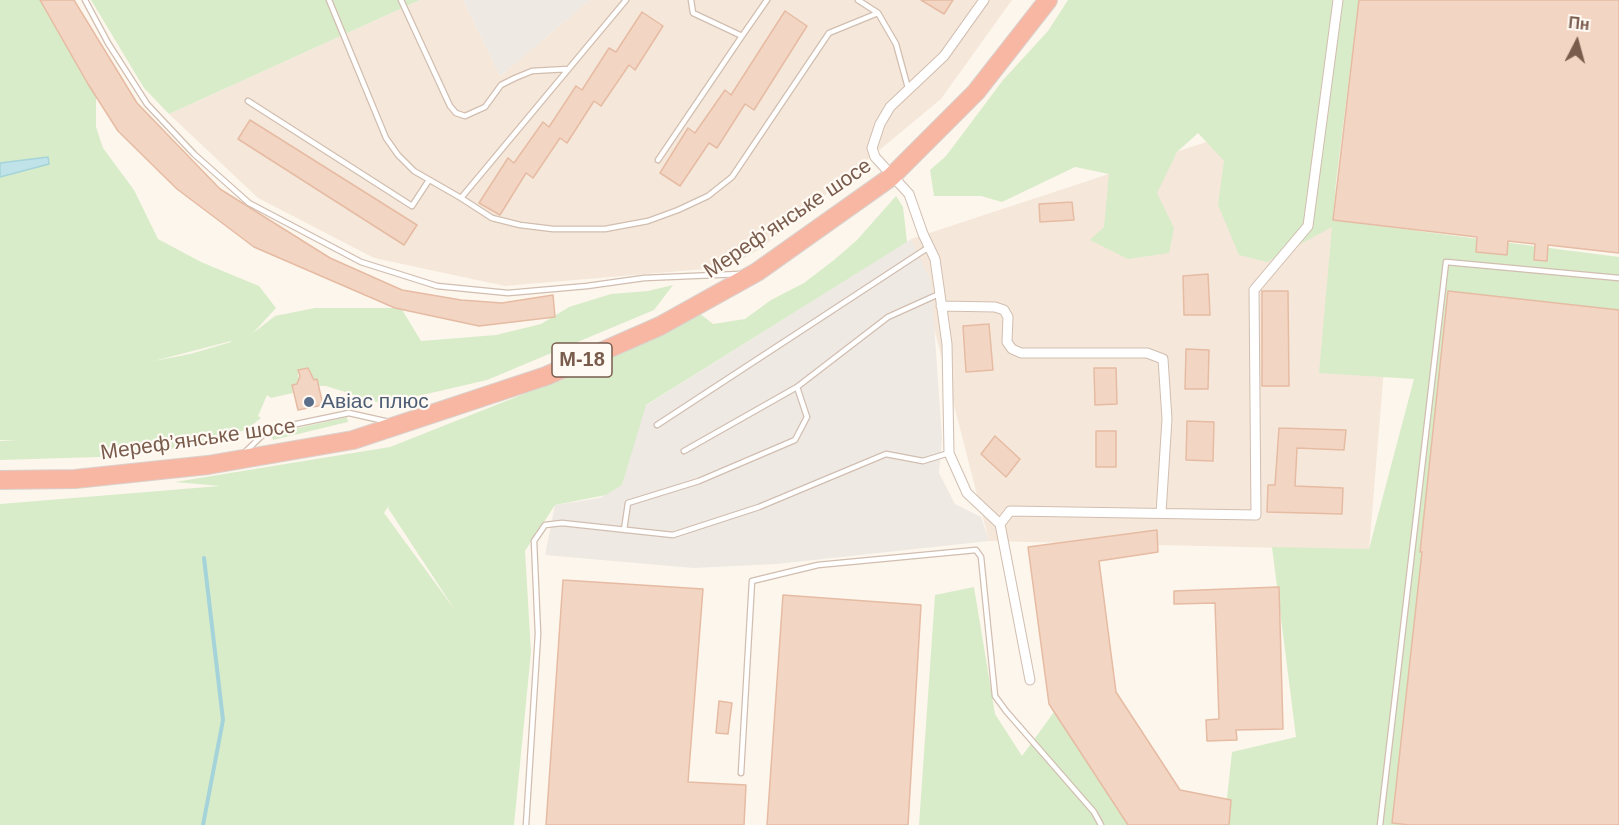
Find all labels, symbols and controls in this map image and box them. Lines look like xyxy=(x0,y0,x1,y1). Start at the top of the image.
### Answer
north arrow xyxy=(1547,12,1607,72)
text: Пн xyxy=(1568,14,1590,33)
street label: Мереф’янське шосе xyxy=(699,154,877,284)
road number: М-18 xyxy=(552,343,612,377)
place label: Авіас плюс xyxy=(321,389,429,415)
marker: Авіас плюс xyxy=(302,395,316,409)
street label: Мереф’янське шосе xyxy=(99,414,297,466)

